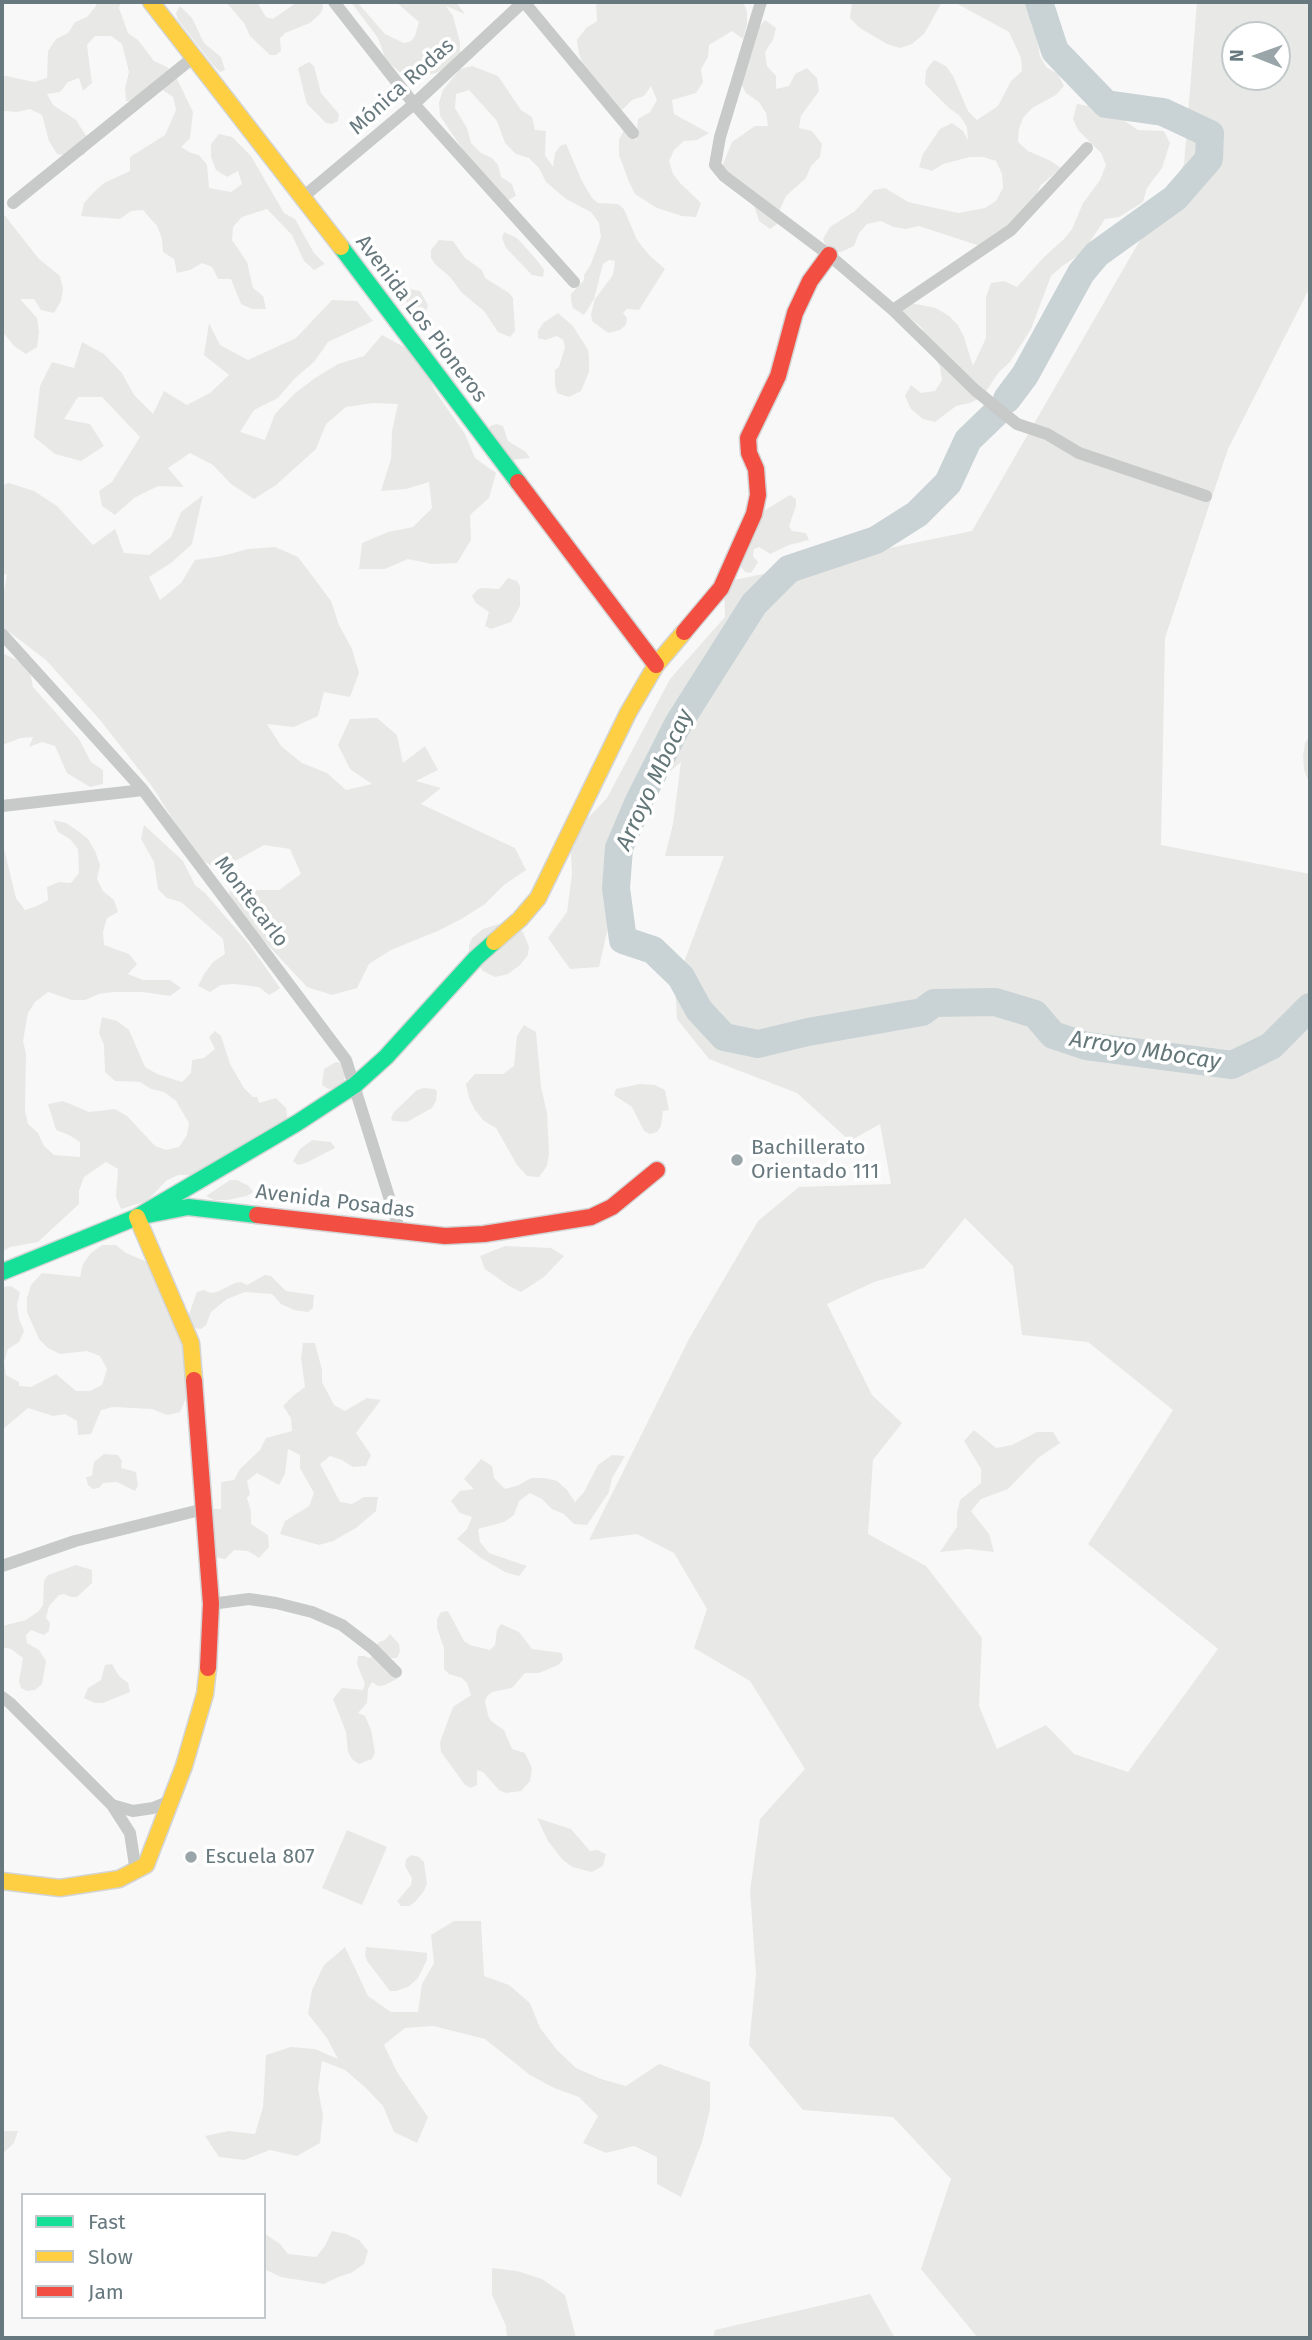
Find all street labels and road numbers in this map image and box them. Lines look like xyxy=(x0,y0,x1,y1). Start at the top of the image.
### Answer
street label: Mónica Rodas xyxy=(345,34,459,140)
street label: Avenida Los Pioneros xyxy=(350,230,492,408)
street label: Montecarlo xyxy=(209,852,293,952)
street label: Avenida Posadas xyxy=(254,1180,416,1224)

